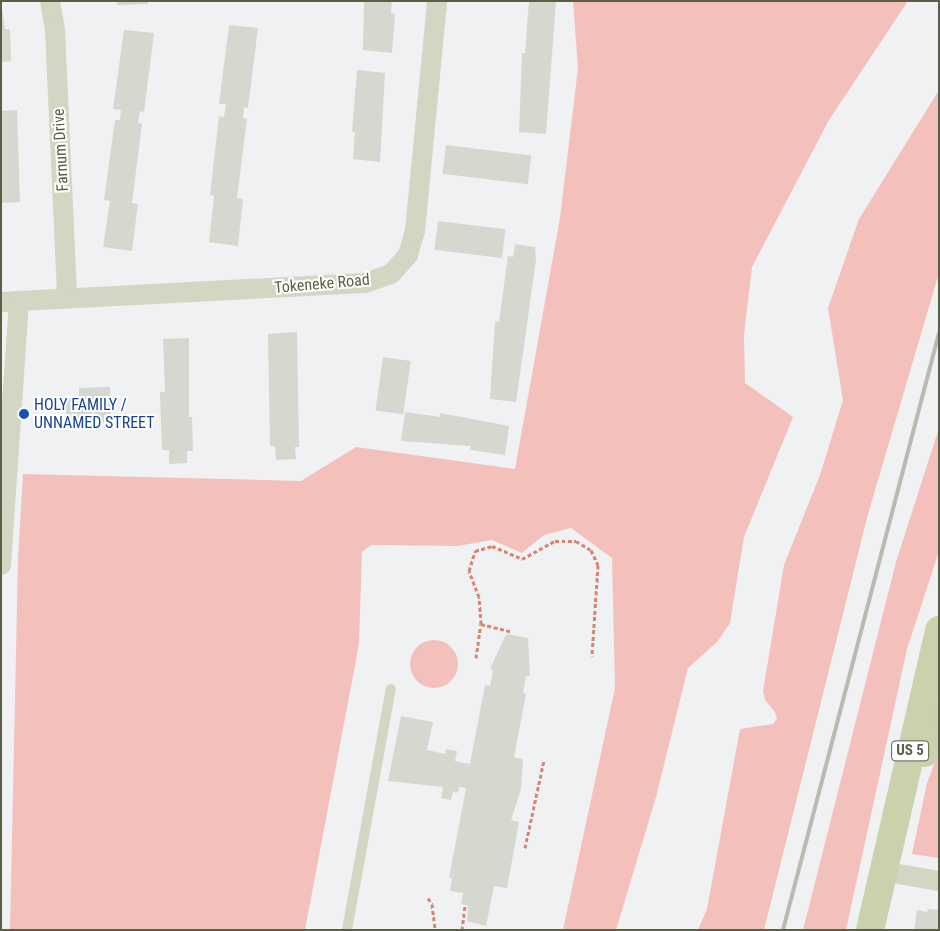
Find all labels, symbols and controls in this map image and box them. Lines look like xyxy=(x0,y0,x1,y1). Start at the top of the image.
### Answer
street label: Farnum Drive xyxy=(49,108,73,192)
street label: Tokeneke Road xyxy=(273,270,371,298)
place label: HOLY FAMILY / UNNAMED STREET xyxy=(34,395,155,433)
marker: HOLY FAMILY / UNNAMED STREET xyxy=(18,408,30,420)
road number: US 5 xyxy=(890,738,930,764)

